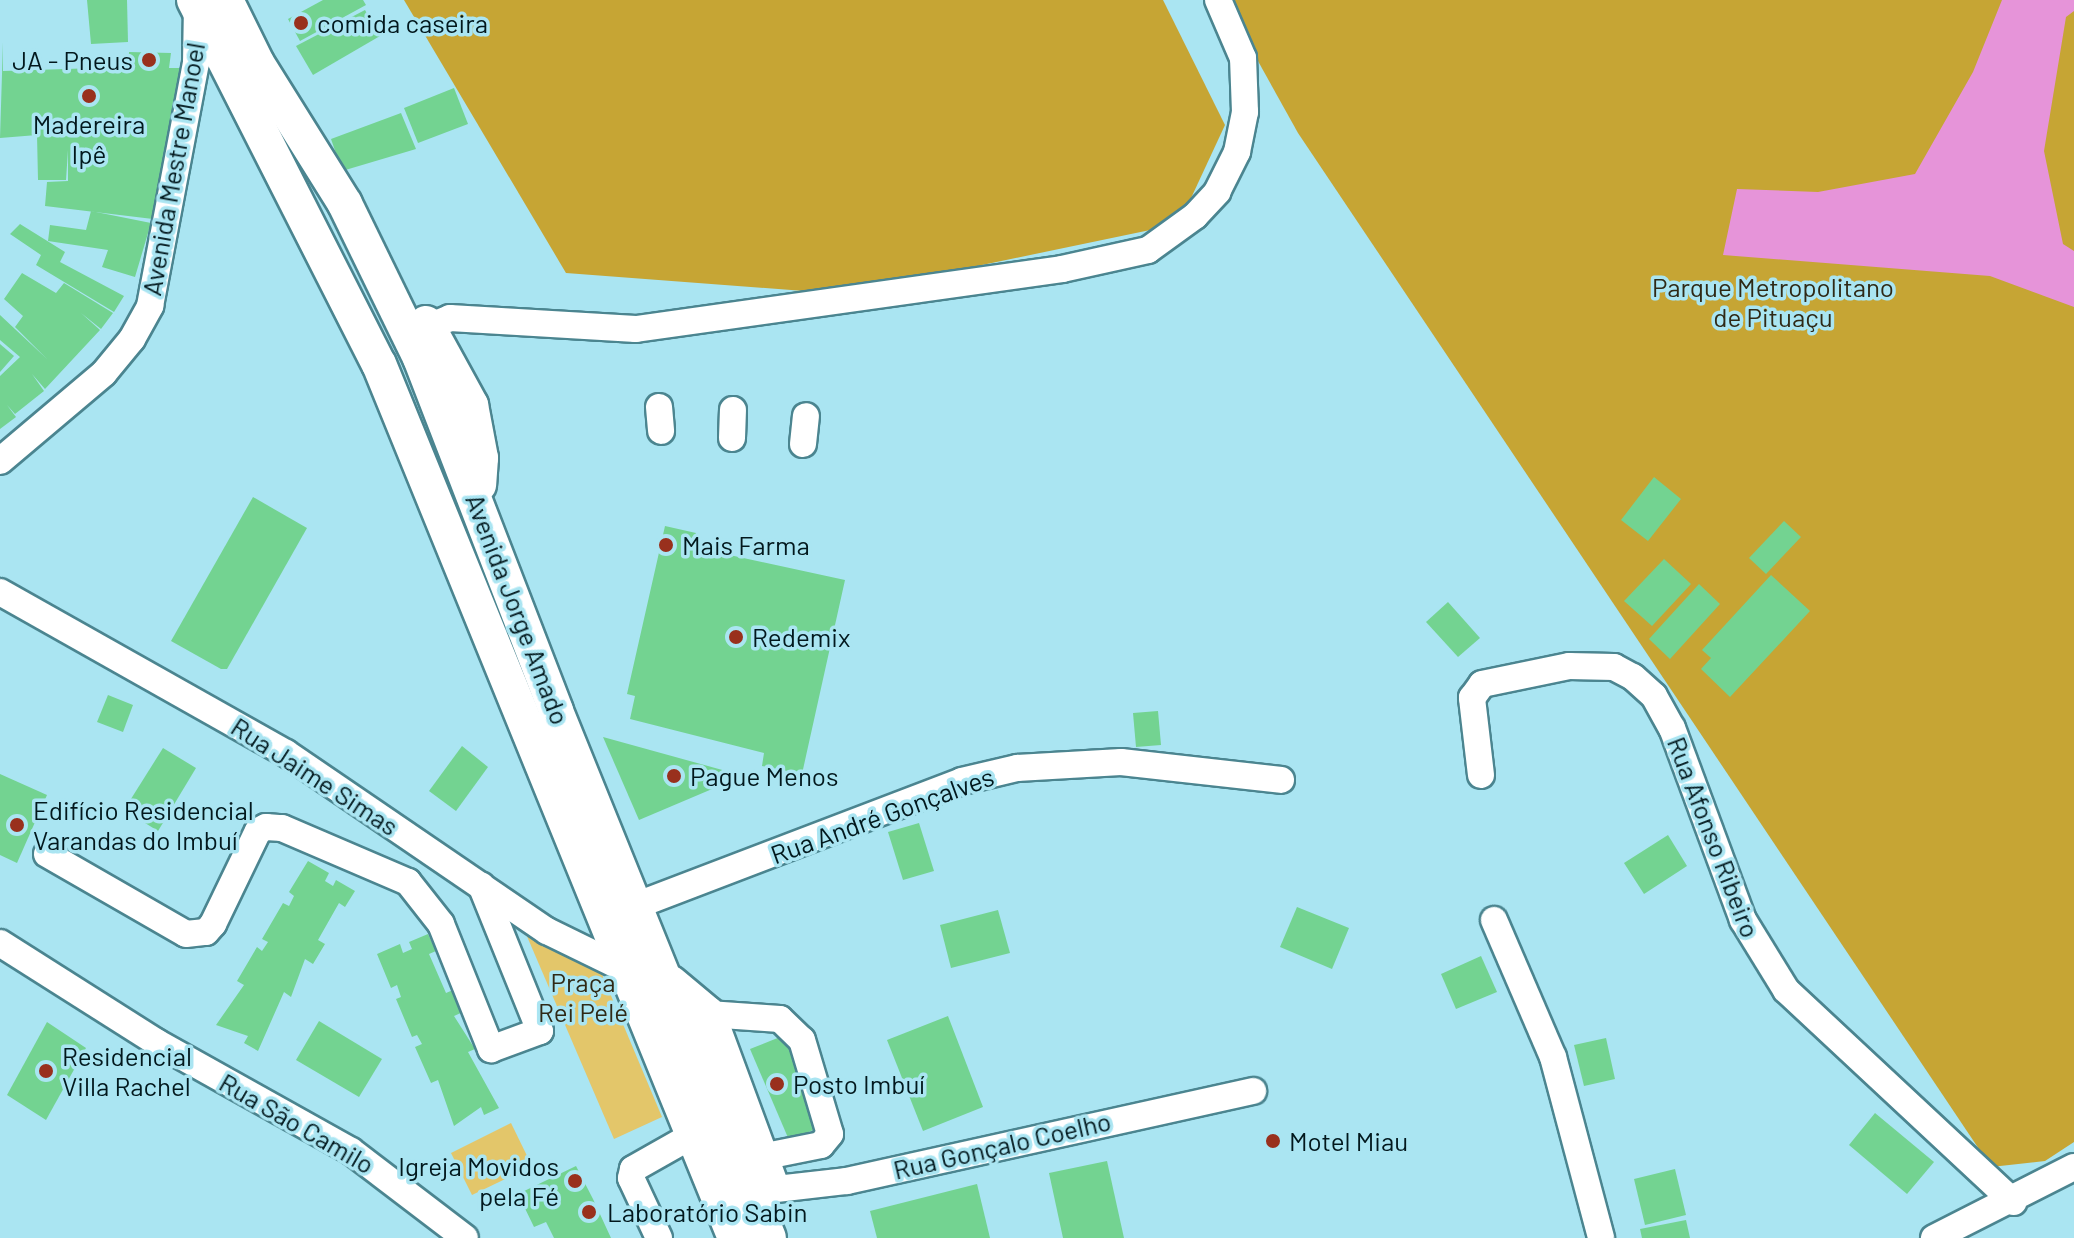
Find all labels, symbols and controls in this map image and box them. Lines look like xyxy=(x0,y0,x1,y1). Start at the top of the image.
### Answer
place label: comida caseira xyxy=(317,7,488,39)
marker: comida caseira xyxy=(292,14,310,32)
street label: Avenida Mestre Manoel xyxy=(135,40,211,298)
place label: JA - Pneus xyxy=(12,44,133,76)
marker: JA - Pneus xyxy=(140,51,158,69)
marker: Madereira Ipê xyxy=(80,87,98,105)
place label: Madereira Ipê xyxy=(33,108,145,170)
park label: Parque Metropolitano de Pituaçu xyxy=(1652,271,1894,332)
street label: Avenida Jorge Amado xyxy=(460,489,576,729)
place label: Mais Farma xyxy=(682,529,810,561)
marker: Mais Farma xyxy=(657,536,675,554)
place label: Redemix xyxy=(752,621,850,653)
marker: Redemix xyxy=(727,628,745,646)
street label: Rua Jaime Simas xyxy=(226,710,404,842)
street label: Rua Afonso Ribeiro xyxy=(1661,732,1767,942)
place label: Pague Menos xyxy=(690,760,838,792)
street label: Rua André Gonçalves xyxy=(766,760,998,870)
marker: Pague Menos xyxy=(665,767,683,785)
place label: Edifício Residencial Varandas do Imbuí xyxy=(33,794,254,856)
marker: Edifício Residencial Varandas do Imbuí xyxy=(8,816,26,834)
park label: Praça Rei Pelé xyxy=(538,966,628,1028)
place label: Residencial Villa Rachel xyxy=(62,1040,192,1102)
marker: Residencial Villa Rachel xyxy=(37,1062,55,1080)
street label: Rua São Camilo xyxy=(214,1066,380,1180)
place label: Posto Imbuí xyxy=(793,1068,925,1100)
marker: Posto Imbuí xyxy=(768,1075,786,1093)
street label: Rua Gonçalo Coelho xyxy=(890,1105,1114,1185)
place label: Motel Miau xyxy=(1289,1125,1408,1157)
marker: Motel Miau xyxy=(1264,1132,1282,1150)
place label: Igreja Movidos pela Fé xyxy=(398,1150,559,1212)
marker: Igreja Movidos pela Fé xyxy=(566,1172,584,1190)
place label: Laboratório Sabin xyxy=(607,1196,808,1228)
marker: Laboratório Sabin xyxy=(578,1201,600,1223)

